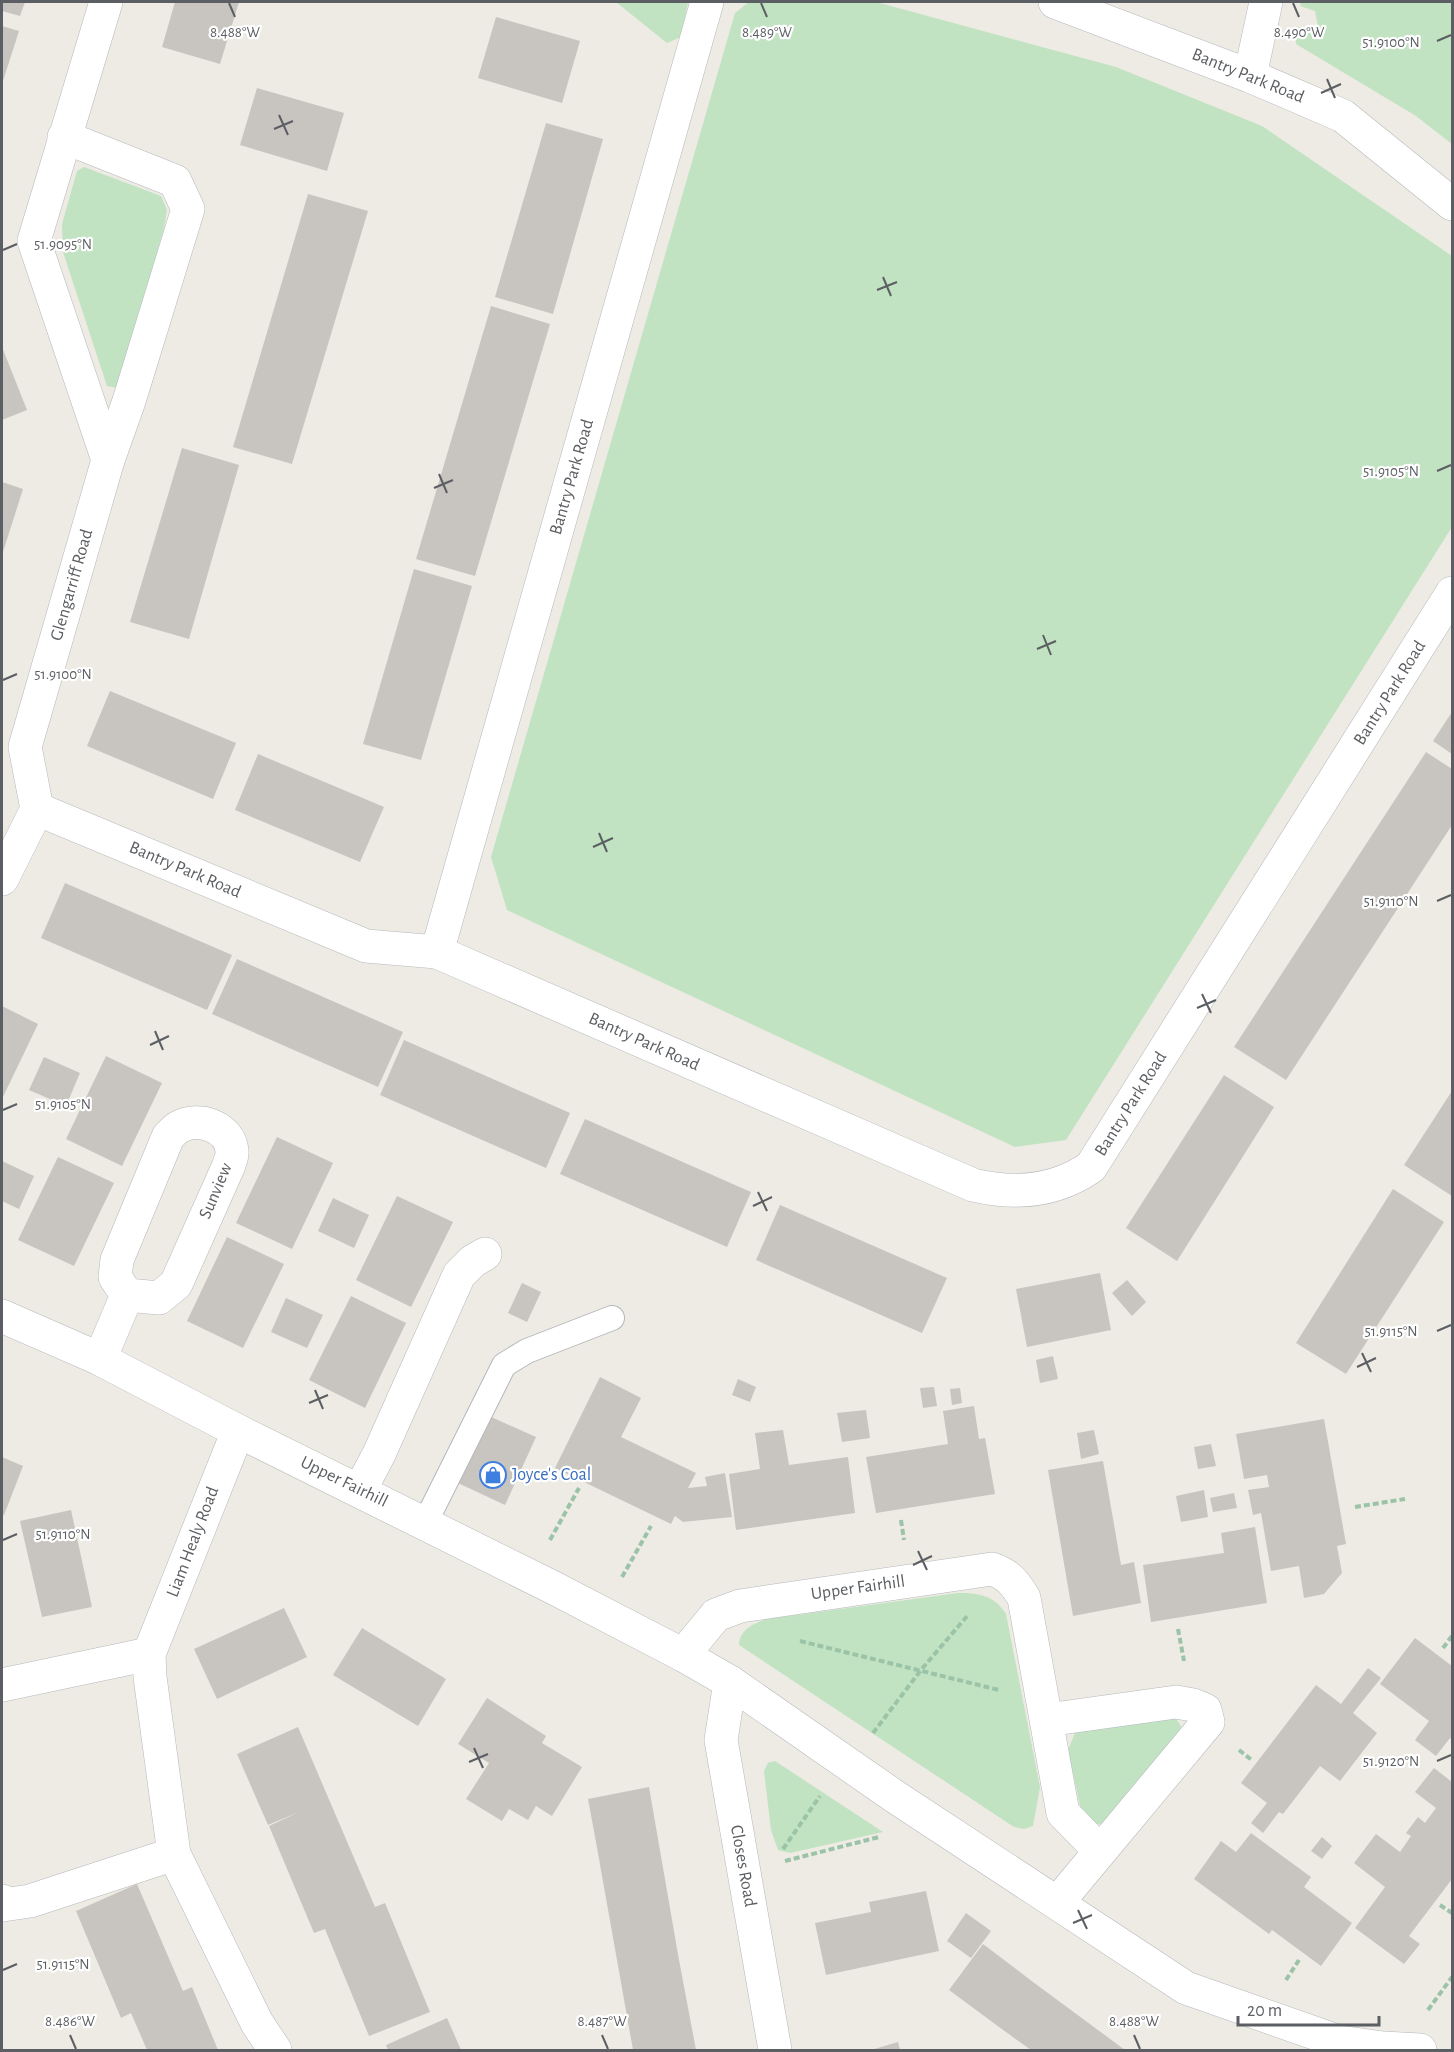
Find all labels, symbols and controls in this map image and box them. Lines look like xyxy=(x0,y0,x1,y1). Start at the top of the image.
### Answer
text: 8.488°W xyxy=(210,25,261,40)
text: 8.489°W xyxy=(742,25,793,40)
text: 8.490°W xyxy=(1274,25,1325,40)
text: 51.9100°N xyxy=(1362,35,1420,50)
street label: Bantry Park Road xyxy=(1189,45,1307,107)
text: 51.9095°N xyxy=(34,237,92,252)
street label: Bantry Park Road xyxy=(547,417,597,537)
text: 51.9105°N xyxy=(1363,464,1419,479)
street label: Glengarriff Road xyxy=(48,527,96,643)
street label: Bantry Park Road xyxy=(1351,638,1429,748)
text: 51.9100°N xyxy=(34,667,92,682)
street label: Bantry Park Road xyxy=(127,838,243,902)
text: 51.9110°N xyxy=(1364,894,1418,909)
street label: Bantry Park Road xyxy=(586,1010,702,1074)
street label: Bantry Park Road xyxy=(1092,1049,1170,1159)
text: 51.9105°N xyxy=(35,1097,91,1112)
street label: Sunview xyxy=(196,1160,236,1222)
text: 51.9115°N xyxy=(1364,1324,1418,1339)
street label: Upper Fairhill xyxy=(297,1453,391,1511)
shop icon: Joyce's Coal xyxy=(478,1460,508,1490)
place label: Joyce's Coal xyxy=(512,1466,591,1484)
street label: Liam Healy Road xyxy=(164,1484,222,1600)
text: 51.9110°N xyxy=(36,1527,90,1542)
street label: Upper Fairhill xyxy=(810,1572,906,1604)
text: 51.9120°N xyxy=(1363,1754,1419,1769)
street label: Closes Road xyxy=(727,1824,759,1908)
text: 51.9115°N xyxy=(36,1957,90,1972)
scale bar xyxy=(1238,1989,1379,2027)
text: 20 m xyxy=(1247,2002,1282,2020)
text: 8.486°W xyxy=(45,2014,96,2029)
text: 8.487°W xyxy=(577,2014,627,2029)
text: 8.488°W xyxy=(1109,2014,1160,2029)

